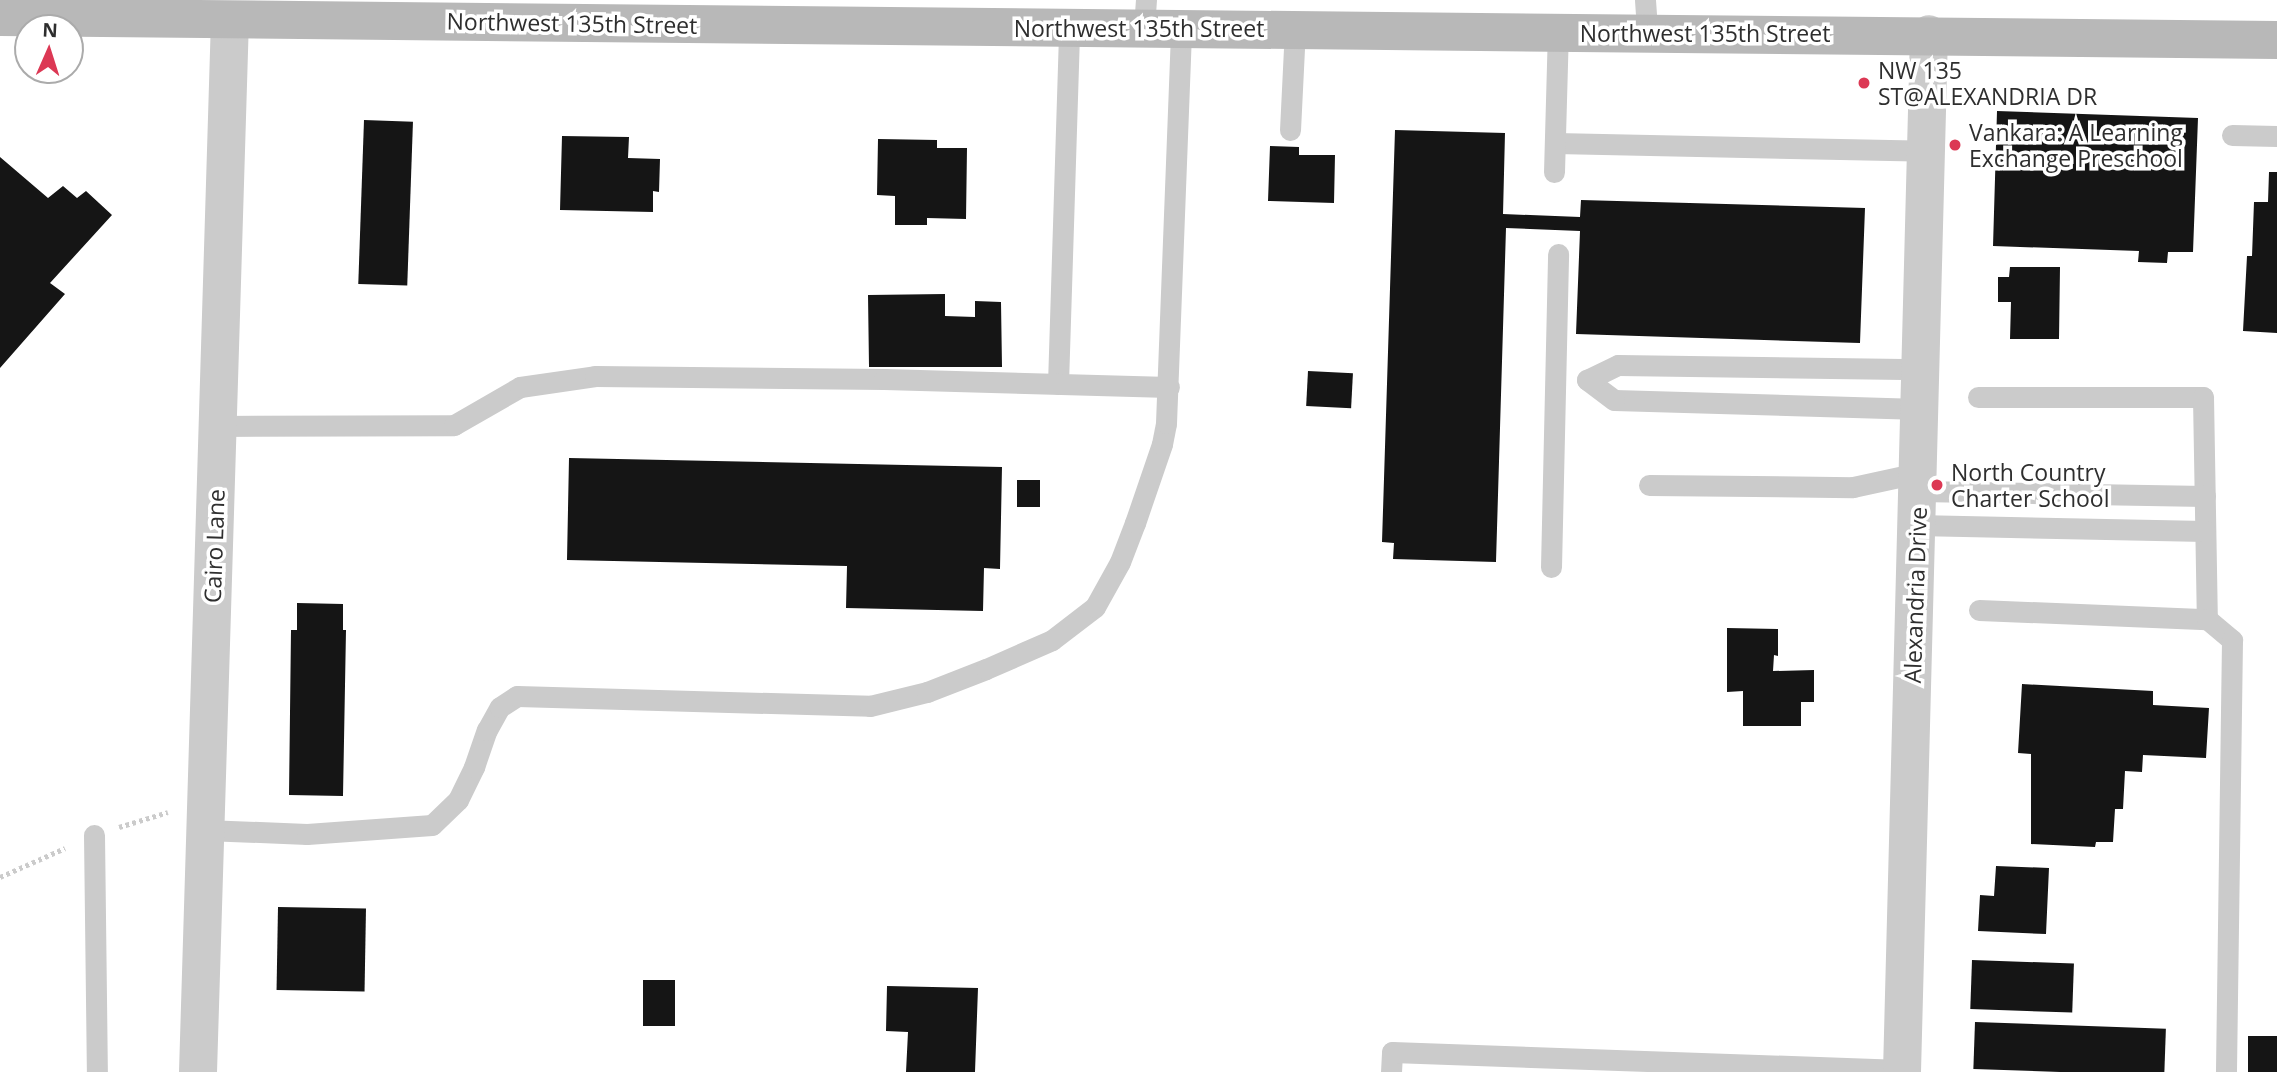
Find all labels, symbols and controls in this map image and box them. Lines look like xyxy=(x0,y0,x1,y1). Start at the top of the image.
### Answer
street label: Northwest 135th Street xyxy=(446,7,698,39)
north arrow xyxy=(14,14,84,84)
street label: Northwest 135th Street xyxy=(1014,14,1264,42)
text: N xyxy=(42,17,58,43)
street label: Northwest 135th Street xyxy=(1580,19,1830,47)
place label: NW 135 ST@ALEXANDRIA DR xyxy=(1878,56,2097,110)
marker: NW 135 ST@ALEXANDRIA DR xyxy=(1856,75,1872,91)
place label: Vankara: A Learning Exchange Preschool xyxy=(1969,118,2183,172)
marker: Vankara: A Learning Exchange Preschool xyxy=(1947,137,1963,153)
place label: North Country Charter School xyxy=(1951,458,2109,512)
marker: North Country Charter School xyxy=(1929,477,1945,493)
street label: Cairo Lane xyxy=(198,489,230,603)
street label: Alexandria Drive xyxy=(1898,506,1932,684)

